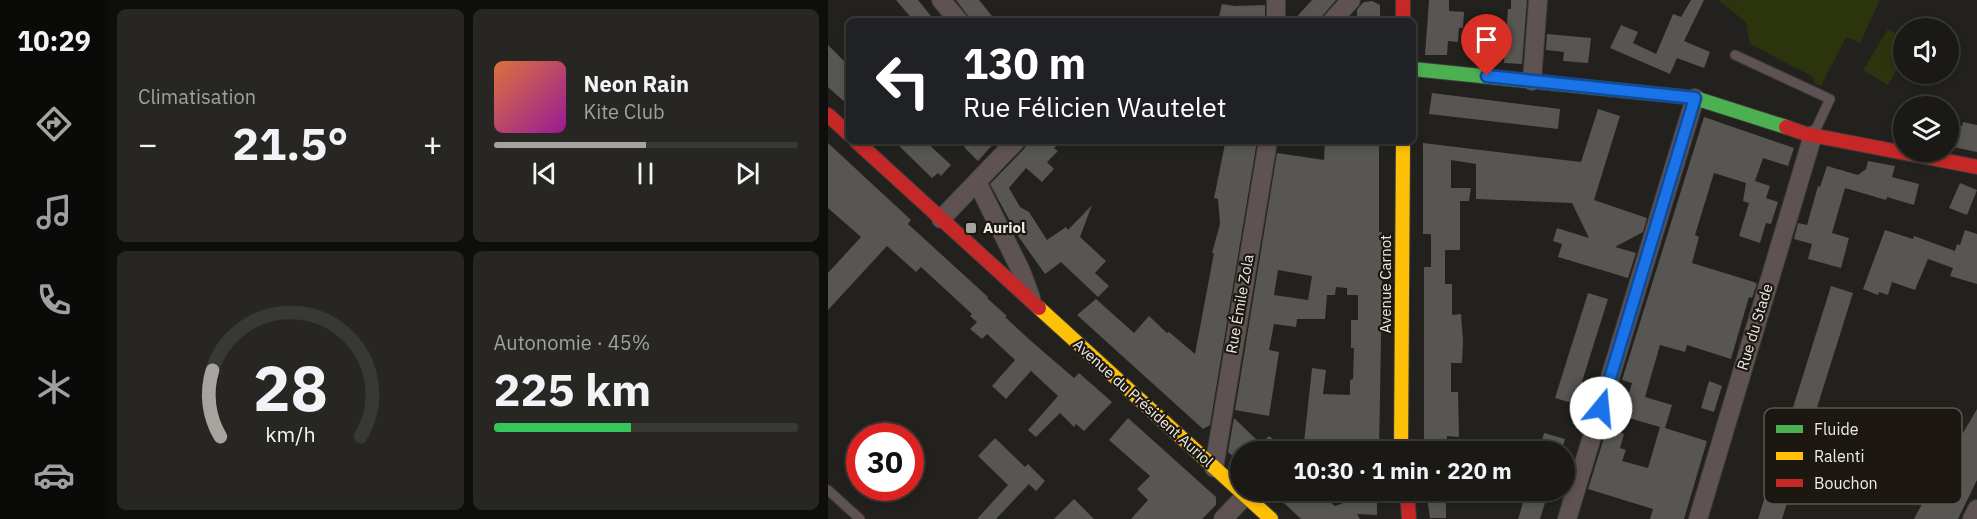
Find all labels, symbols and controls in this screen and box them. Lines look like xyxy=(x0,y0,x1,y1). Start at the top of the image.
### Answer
pin xyxy=(1461,14,1512,76)
map controls xyxy=(1893,18,1959,162)
button: sound xyxy=(1893,18,1959,84)
text: 10:29 xyxy=(17,23,91,58)
icon: arrive xyxy=(1470,23,1503,56)
text: 130 m xyxy=(963,36,1086,91)
icon: left xyxy=(864,42,942,120)
text: Neon Rain xyxy=(584,69,689,98)
text: Climatisation xyxy=(138,83,256,110)
text: Rue Félicien Wautelet xyxy=(963,89,1226,124)
button: layers xyxy=(1893,96,1959,162)
text: Kite Club xyxy=(584,98,665,125)
icon: directions xyxy=(33,103,75,145)
text: 21.5° xyxy=(232,114,348,172)
text: − xyxy=(138,122,158,165)
text: + xyxy=(423,122,442,165)
icon: previous xyxy=(528,157,561,190)
icon: pause xyxy=(629,157,662,190)
icon: next xyxy=(731,157,764,190)
icon: music xyxy=(33,191,75,233)
place label: Auriol xyxy=(983,218,1026,237)
marker: Auriol xyxy=(964,221,978,235)
street label: Avenue Carnot xyxy=(1376,235,1395,333)
street label: Rue Émile Zola xyxy=(1221,253,1258,355)
icon: phone xyxy=(33,279,75,321)
street label: Rue du Stade xyxy=(1732,281,1777,372)
text: Autonomie · 45% xyxy=(494,329,650,356)
street label: Avenue du Président Auriol xyxy=(1069,335,1217,471)
text: 28 xyxy=(253,347,328,428)
text: 225 km xyxy=(494,360,651,418)
icon: climate xyxy=(33,366,75,408)
position arrow xyxy=(1569,376,1633,440)
legend xyxy=(1764,408,1962,504)
text: Fluide xyxy=(1814,419,1859,439)
text: km/h xyxy=(265,421,315,449)
speed limit sign: 30 xyxy=(846,423,924,501)
text: Ralenti xyxy=(1814,446,1864,466)
icon: car xyxy=(33,454,75,496)
text: 10:30 · 1 min · 220 m xyxy=(1293,456,1512,485)
text: Bouchon xyxy=(1814,473,1878,493)

